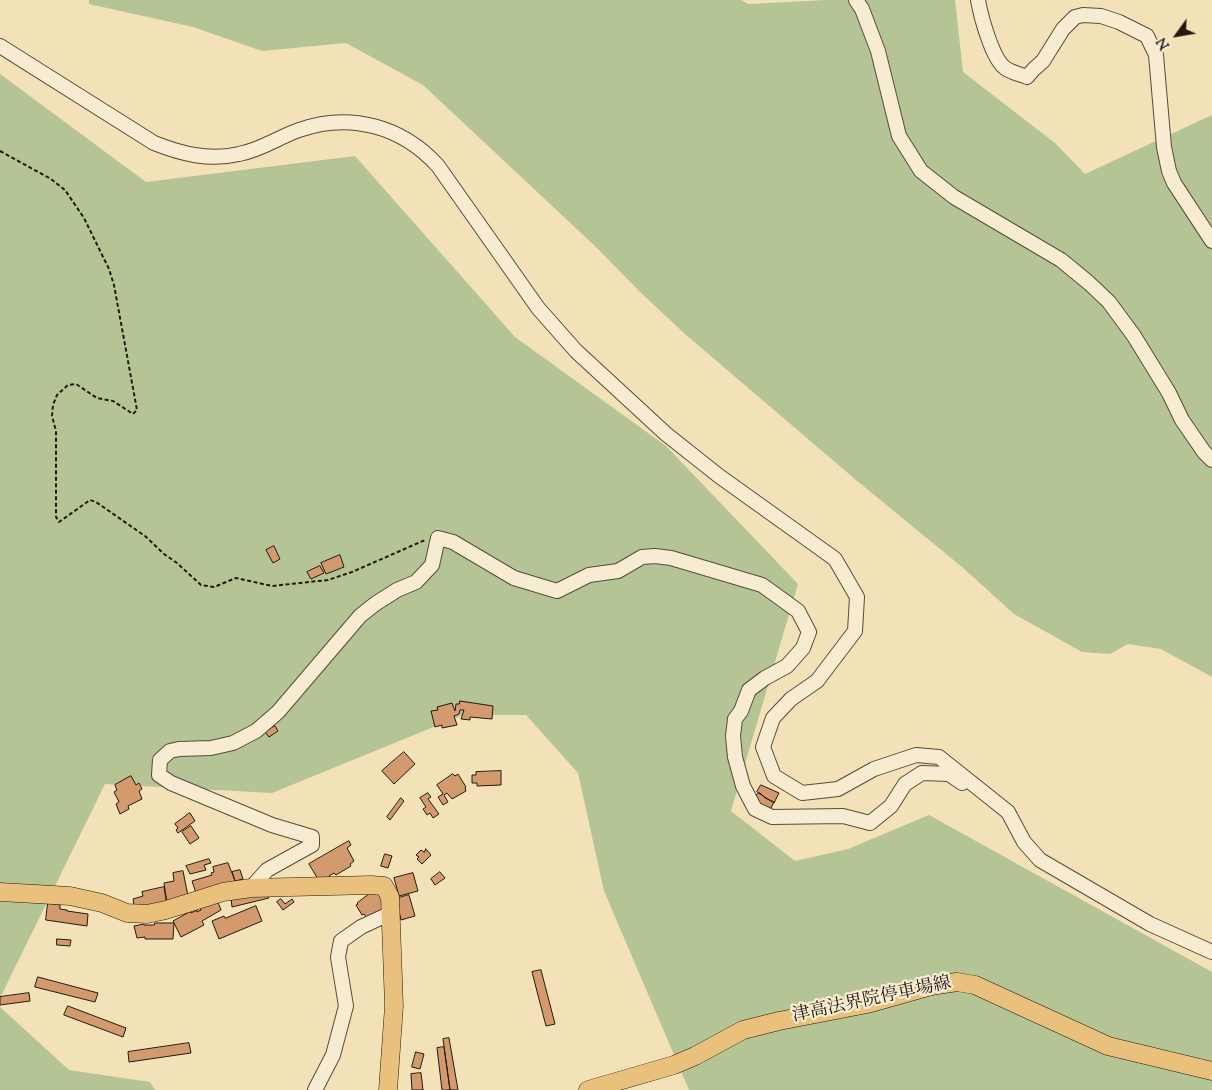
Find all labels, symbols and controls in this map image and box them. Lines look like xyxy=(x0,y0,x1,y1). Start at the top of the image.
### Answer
north arrow xyxy=(1152,10,1202,60)
text: N xyxy=(1153,33,1176,53)
street label: 津高法界院停車場線 xyxy=(791,974,953,1028)

